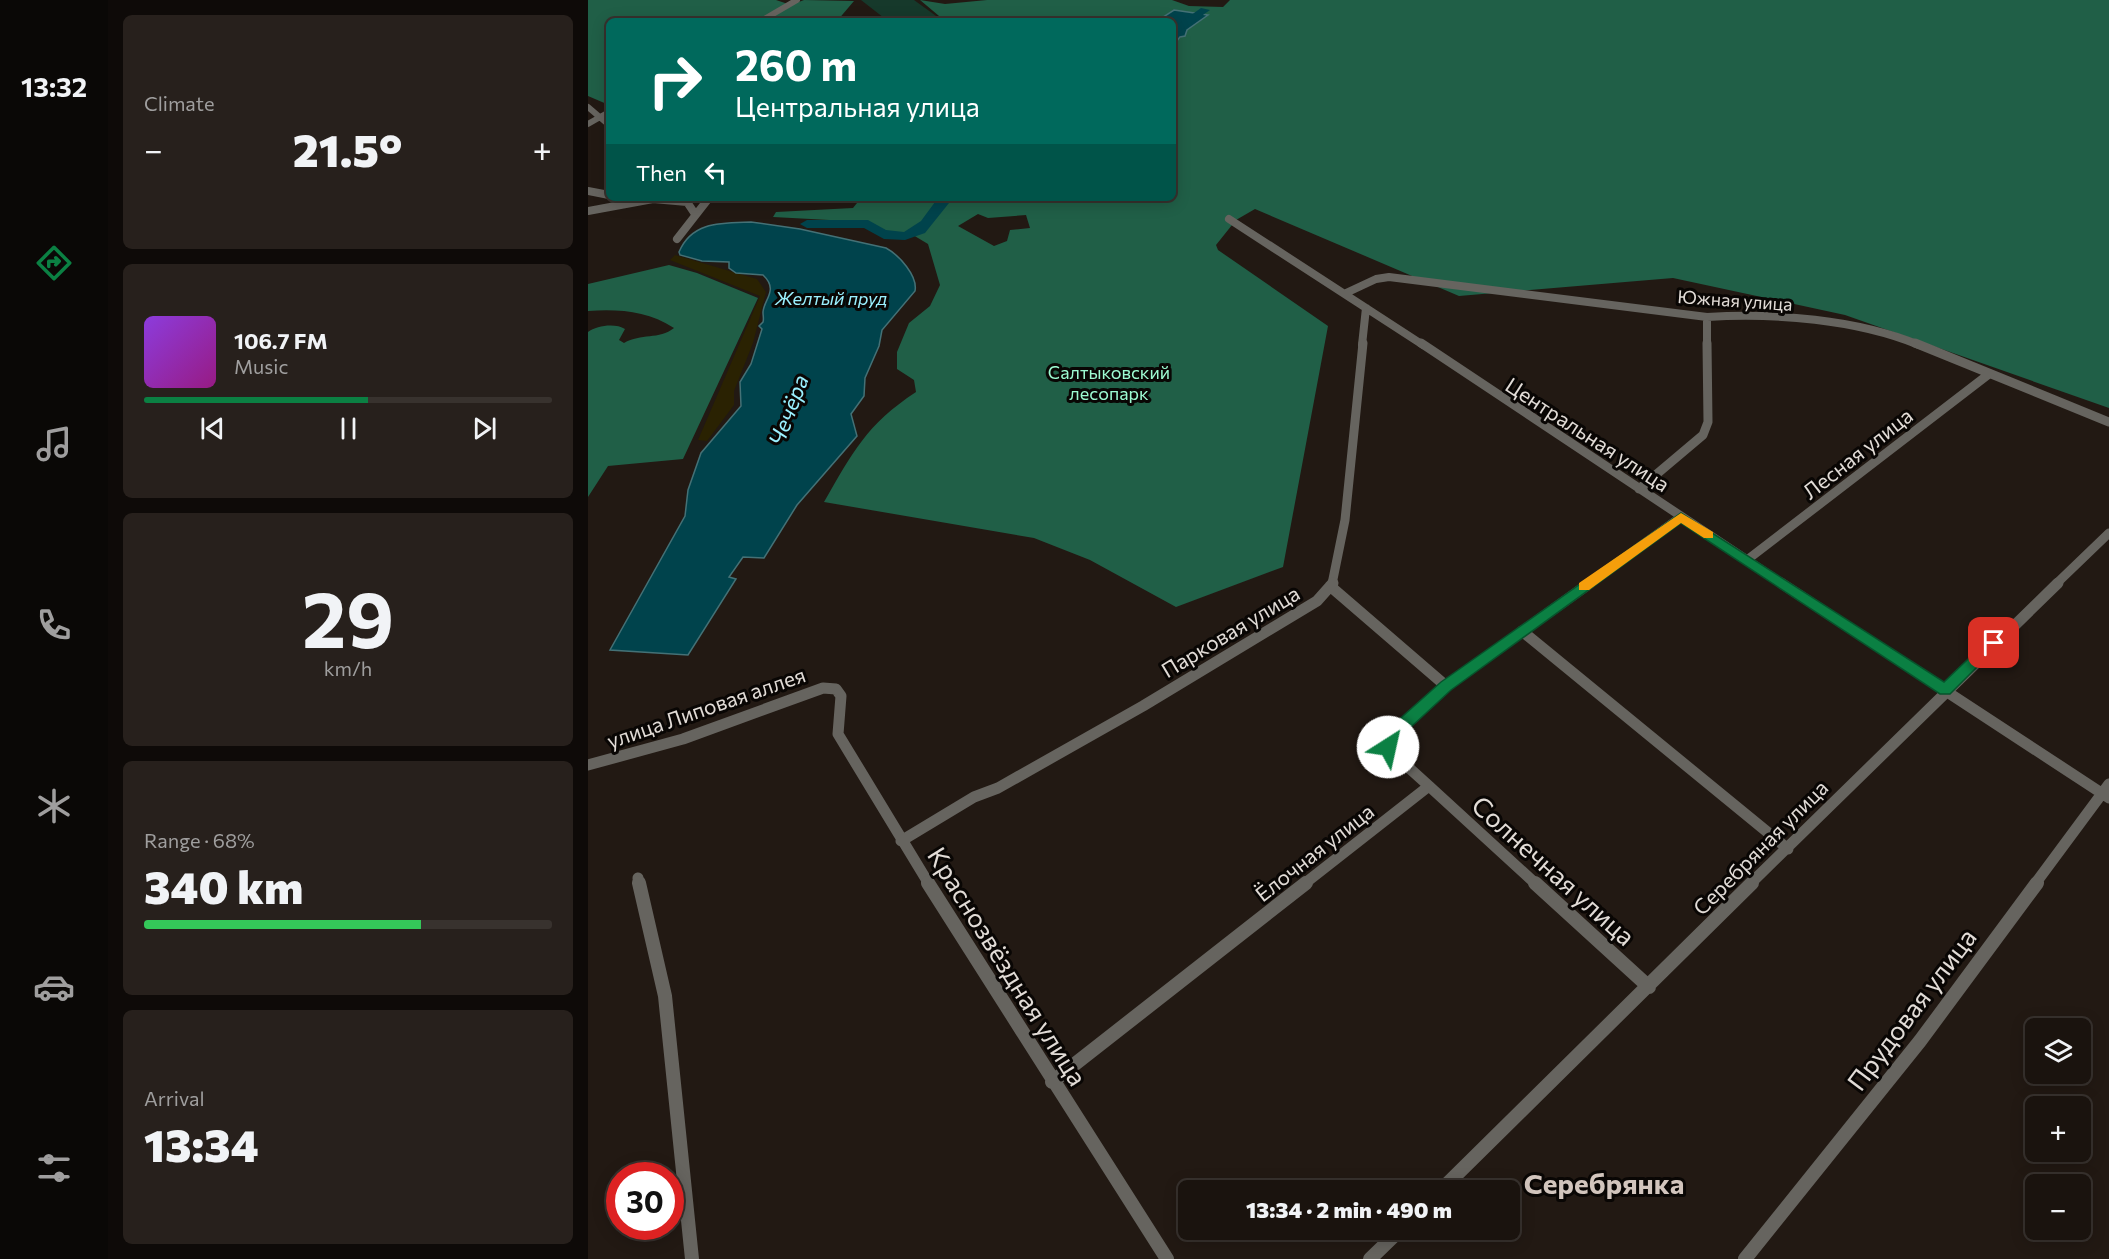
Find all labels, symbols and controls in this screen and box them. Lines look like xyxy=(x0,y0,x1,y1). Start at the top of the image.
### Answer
text: 260 m xyxy=(735,38,857,90)
icon: right xyxy=(636,42,714,120)
text: 13:32 xyxy=(21,70,87,103)
text: Центральная улица xyxy=(735,90,980,123)
text: Climate xyxy=(144,91,214,115)
text: 21.5° xyxy=(293,121,403,176)
text: − xyxy=(144,128,163,169)
text: + xyxy=(533,128,552,169)
icon: left xyxy=(699,156,732,189)
text: Then xyxy=(636,159,687,186)
icon: directions xyxy=(33,242,75,284)
street label: Южная улица xyxy=(1677,285,1793,315)
water label: Желтый пруд xyxy=(774,287,887,309)
text: 106.7 FM xyxy=(234,327,328,354)
text: Music xyxy=(234,354,288,378)
park label: Салтыковский лесопарк xyxy=(1048,361,1170,404)
water label: Чечёра xyxy=(762,371,814,449)
street label: Центральная улица xyxy=(1501,372,1675,496)
street label: Лесная улица xyxy=(1797,402,1917,504)
icon: previous xyxy=(196,412,229,445)
icon: pause xyxy=(332,412,365,445)
icon: next xyxy=(468,412,501,445)
icon: music xyxy=(33,423,75,465)
text: 29 xyxy=(302,569,394,664)
street label: Парковая улица xyxy=(1156,580,1304,682)
icon: phone xyxy=(33,604,75,646)
pin xyxy=(1968,617,2019,668)
icon: arrive xyxy=(1977,626,2010,659)
text: km/h xyxy=(324,656,372,680)
street label: улица Липовая аллея xyxy=(604,661,808,753)
position arrow xyxy=(1356,715,1420,779)
street label: Серебряная улица xyxy=(1687,774,1833,920)
icon: climate xyxy=(33,785,75,827)
street label: Солнечная улица xyxy=(1466,789,1642,951)
street label: Ёлочная улица xyxy=(1250,798,1378,906)
text: Range · 68% xyxy=(144,828,255,852)
street label: Краснозвёздная улица xyxy=(922,841,1094,1091)
text: 340 km xyxy=(144,858,303,913)
street label: Прудовая улица xyxy=(1840,922,1982,1096)
icon: car xyxy=(33,966,75,1008)
map controls xyxy=(2025,1018,2091,1240)
button: layers xyxy=(2025,1018,2091,1084)
text: Arrival xyxy=(144,1086,205,1110)
button: + xyxy=(2025,1096,2091,1162)
text: 13:34 xyxy=(144,1116,259,1171)
icon: filters xyxy=(33,1147,75,1189)
speed limit sign: 30 xyxy=(606,1162,684,1240)
district label: Серебрянка xyxy=(1524,1166,1684,1200)
button: − xyxy=(2025,1174,2091,1240)
text: 13:34 · 2 min · 490 m xyxy=(1246,1196,1452,1223)

